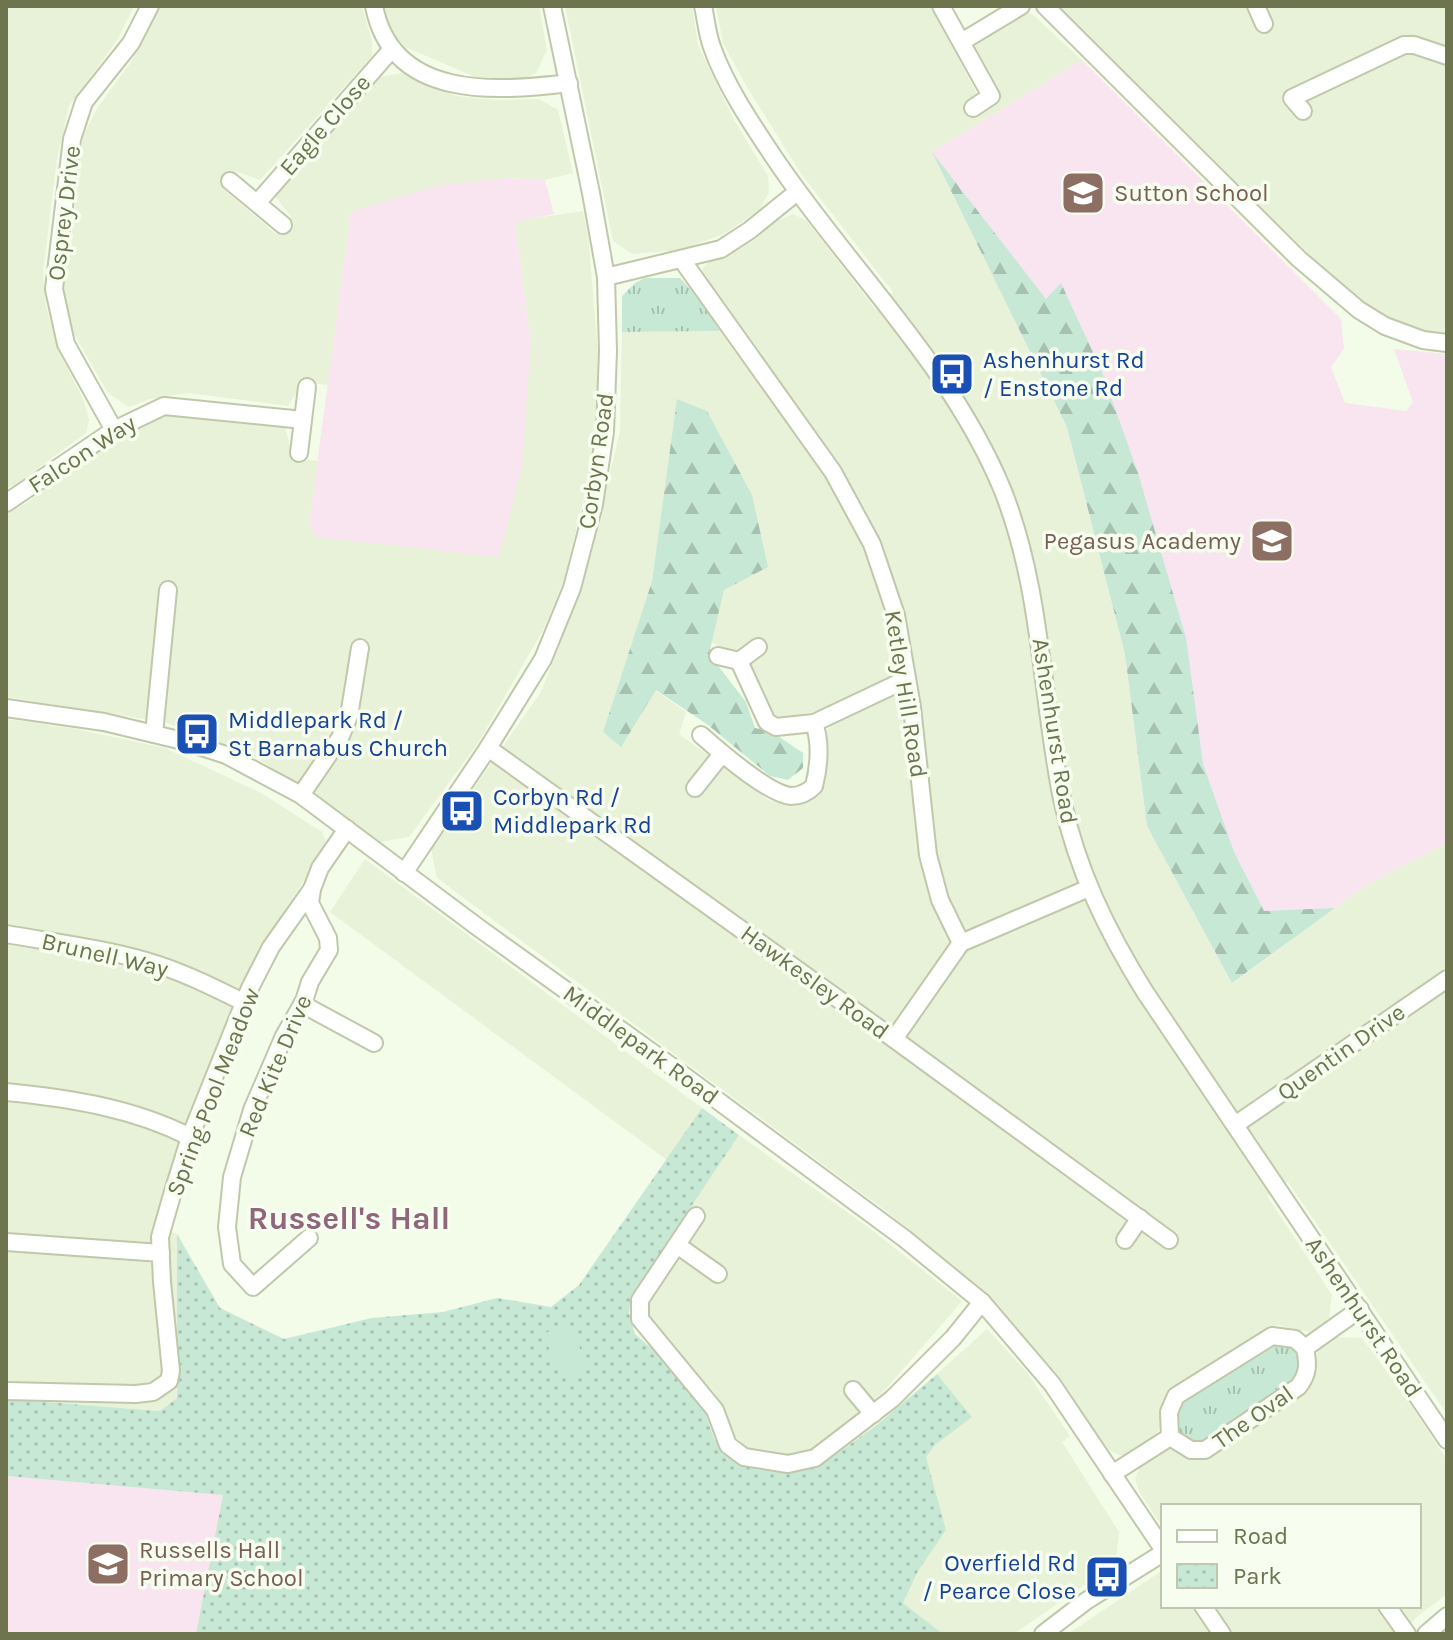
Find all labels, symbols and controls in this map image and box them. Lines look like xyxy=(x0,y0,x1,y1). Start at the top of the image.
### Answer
street label: Eagle Close xyxy=(274,69,376,181)
street label: Osprey Drive xyxy=(42,144,86,282)
school or university icon: Sutton School xyxy=(1059,169,1107,217)
place label: Sutton School xyxy=(1114,179,1269,207)
place label: Ashenhurst Rd / Enstone Rd xyxy=(983,346,1145,402)
bus stop icon: Ashenhurst Rd / Enstone Rd xyxy=(928,350,976,398)
street label: Corbyn Road xyxy=(573,391,619,531)
street label: Falcon Way xyxy=(23,409,141,499)
school or university icon: Pegasus Academy xyxy=(1248,517,1296,565)
place label: Pegasus Academy xyxy=(1044,527,1241,555)
street label: Ketley Hill Road xyxy=(879,608,933,780)
street label: Ashenhurst Road xyxy=(1026,636,1084,826)
place label: Middlepark Rd / St Barnabus Church xyxy=(228,706,448,762)
bus stop icon: Middlepark Rd / St Barnabus Church xyxy=(173,710,221,758)
place label: Corbyn Rd / Middlepark Rd xyxy=(493,783,652,839)
bus stop icon: Corbyn Rd / Middlepark Rd xyxy=(438,787,486,835)
street label: Hawkesley Road xyxy=(735,919,895,1045)
street label: Brunell Way xyxy=(39,927,171,983)
street label: Middlepark Road xyxy=(558,979,724,1111)
street label: Spring Pool Meadow xyxy=(160,984,266,1200)
street label: Red Kite Drive xyxy=(232,991,318,1141)
street label: Quentin Drive xyxy=(1272,998,1410,1106)
district label: Russell's Hall xyxy=(248,1200,450,1237)
street label: Ashenhurst Road xyxy=(1300,1231,1428,1403)
street label: The Oval xyxy=(1207,1379,1299,1455)
legend xyxy=(1161,1504,1421,1608)
text: Road xyxy=(1233,1522,1288,1550)
place label: Russells Hall Primary School xyxy=(139,1536,304,1592)
school or university icon: Russells Hall Primary School xyxy=(84,1540,132,1588)
place label: Overfield Rd / Pearce Close xyxy=(923,1549,1076,1605)
bus stop icon: Overfield Rd / Pearce Close xyxy=(1083,1553,1131,1601)
text: Park xyxy=(1233,1562,1282,1590)

